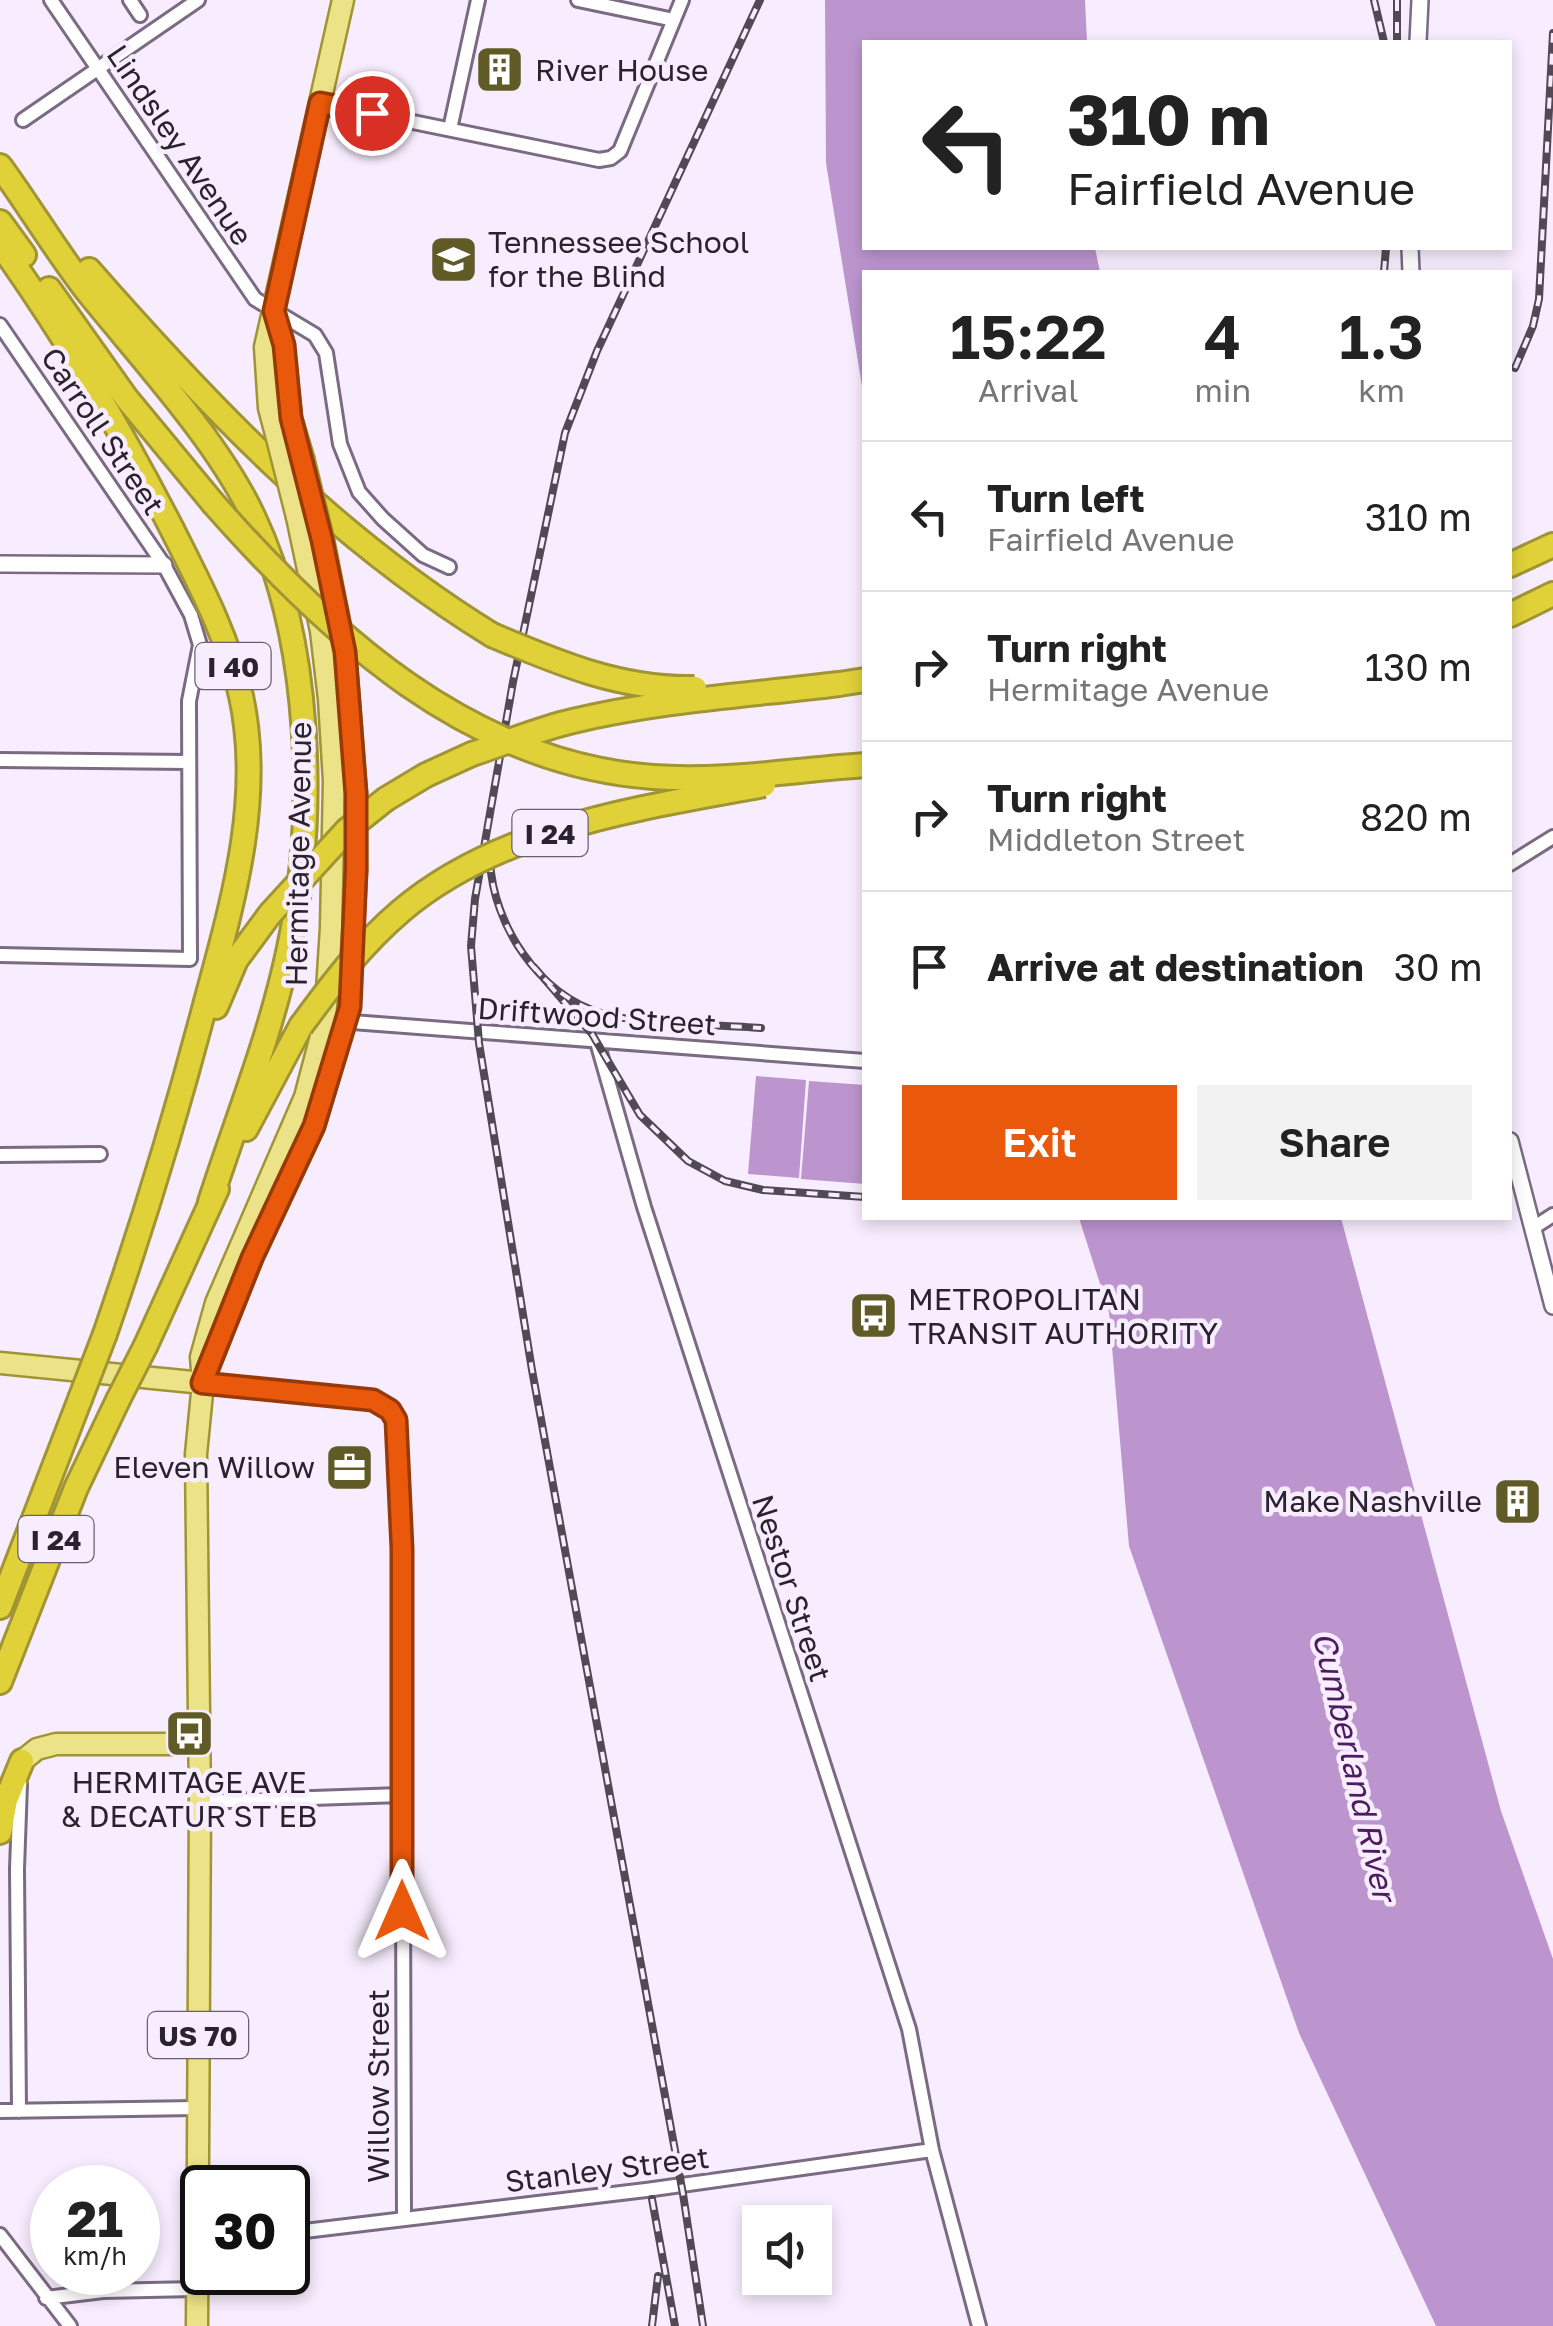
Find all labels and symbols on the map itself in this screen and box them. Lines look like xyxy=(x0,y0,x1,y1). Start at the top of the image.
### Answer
street label: Lindsley Avenue xyxy=(100,38,260,252)
building icon: River House xyxy=(474,44,526,96)
place label: River House xyxy=(535,52,709,88)
pin xyxy=(330,71,415,156)
place label: Tennessee School for the Blind xyxy=(488,224,749,294)
school or university icon: Tennessee School for the Blind xyxy=(427,233,479,285)
street label: Carroll Street xyxy=(34,341,172,521)
road number: I 40 xyxy=(196,643,270,689)
street label: Hermitage Avenue xyxy=(278,721,318,987)
road number: I 24 xyxy=(512,810,588,856)
street label: Driftwood Street xyxy=(477,990,717,1042)
place label: METROPOLITAN TRANSIT AUTHORITY xyxy=(908,1281,1218,1351)
bus stop icon: METROPOLITAN TRANSIT AUTHORITY xyxy=(847,1290,899,1342)
office icon: Eleven Willow xyxy=(324,1441,376,1493)
place label: Eleven Willow xyxy=(113,1449,315,1485)
building icon: Make Nashville xyxy=(1491,1475,1543,1527)
place label: Make Nashville xyxy=(1263,1483,1482,1519)
street label: Nestor Street xyxy=(745,1490,839,1686)
road number: I 24 xyxy=(18,1516,94,1562)
water label: Cumberland River xyxy=(1306,1628,1405,1908)
bus stop icon: HERMITAGE AVE & DECATUR ST EB xyxy=(163,1707,215,1759)
place label: HERMITAGE AVE & DECATUR ST EB xyxy=(61,1764,317,1834)
position arrow xyxy=(350,1859,454,1963)
street label: Willow Street xyxy=(360,1989,396,2183)
road number: US 70 xyxy=(148,2012,248,2058)
street label: Stanley Street xyxy=(503,2139,711,2199)
speed limit sign: 30 xyxy=(180,2165,310,2295)

